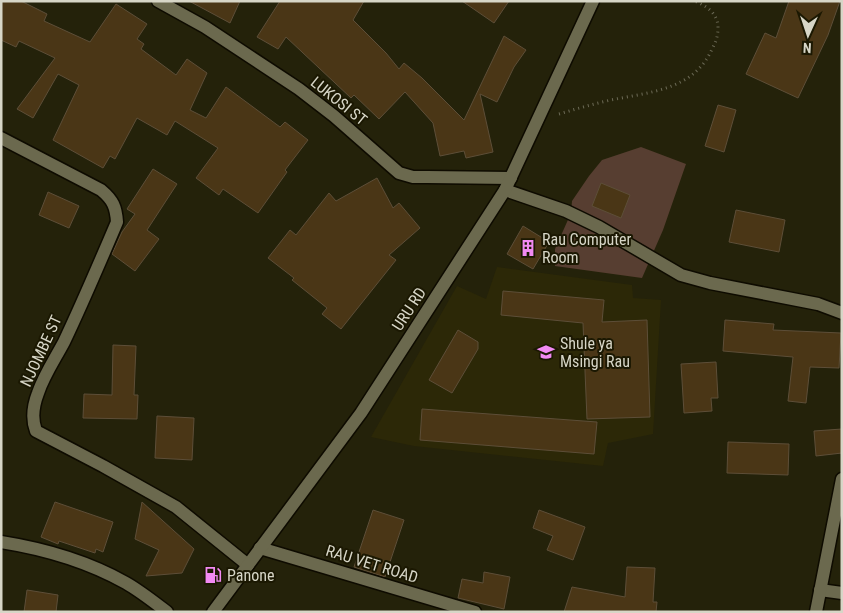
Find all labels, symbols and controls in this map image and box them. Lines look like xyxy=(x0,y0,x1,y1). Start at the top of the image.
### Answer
north arrow xyxy=(783,10,833,60)
text: N xyxy=(803,40,812,56)
street label: LUKOSI ST xyxy=(307,73,371,129)
place label: Rau Computer Room xyxy=(542,230,632,267)
building icon: Rau Computer Room xyxy=(518,238,538,258)
street label: URU RD xyxy=(388,284,430,334)
street label: NJOMBE ST xyxy=(16,312,66,390)
place label: Shule ya Msingi Rau xyxy=(560,334,630,371)
school or university icon: Shule ya Msingi Rau xyxy=(536,342,556,362)
street label: RAU VET ROAD xyxy=(324,541,420,587)
fuel station icon: Panone xyxy=(203,565,223,585)
place label: Panone xyxy=(227,566,274,585)

